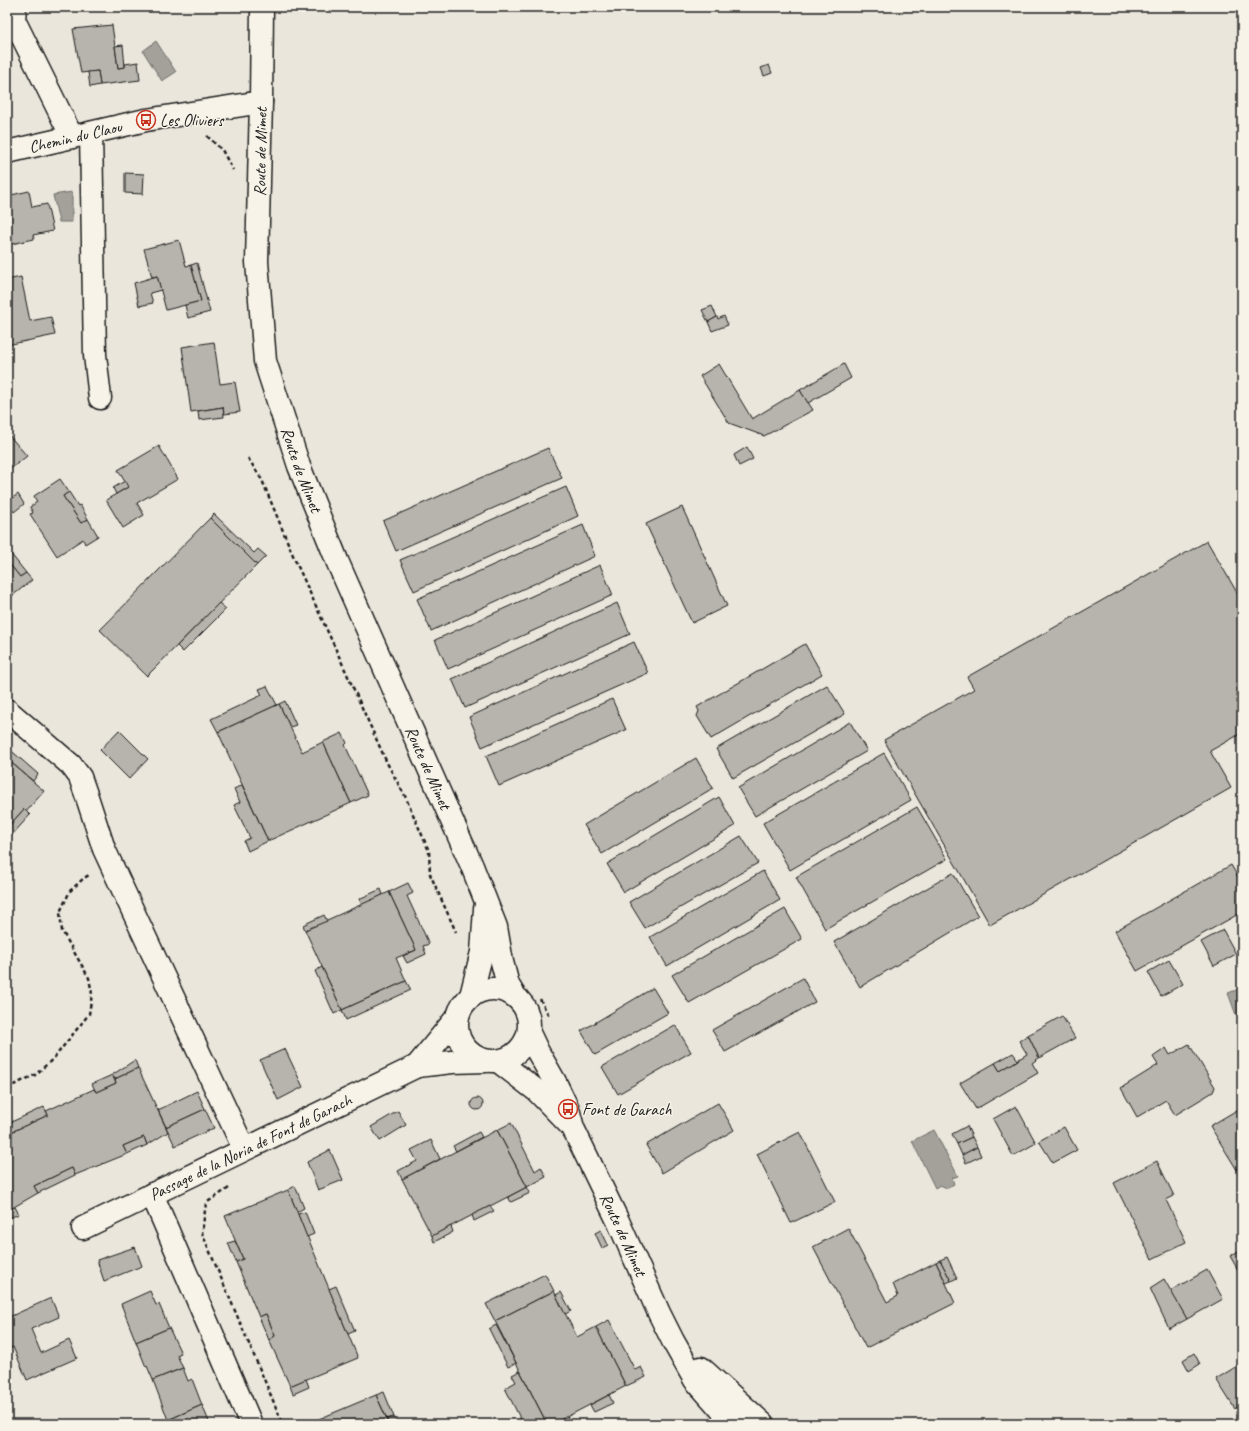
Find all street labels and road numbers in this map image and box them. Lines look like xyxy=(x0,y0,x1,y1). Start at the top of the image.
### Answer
street label: Route de Mimet xyxy=(249,105,272,197)
street label: Chemin du Claou xyxy=(27,116,125,158)
street label: Route de Mimet xyxy=(276,425,327,518)
street label: Route de Mimet xyxy=(400,723,457,815)
street label: Passage de la Noria de Font de Garach xyxy=(146,1089,356,1205)
street label: Route de Mimet xyxy=(595,1190,652,1282)

